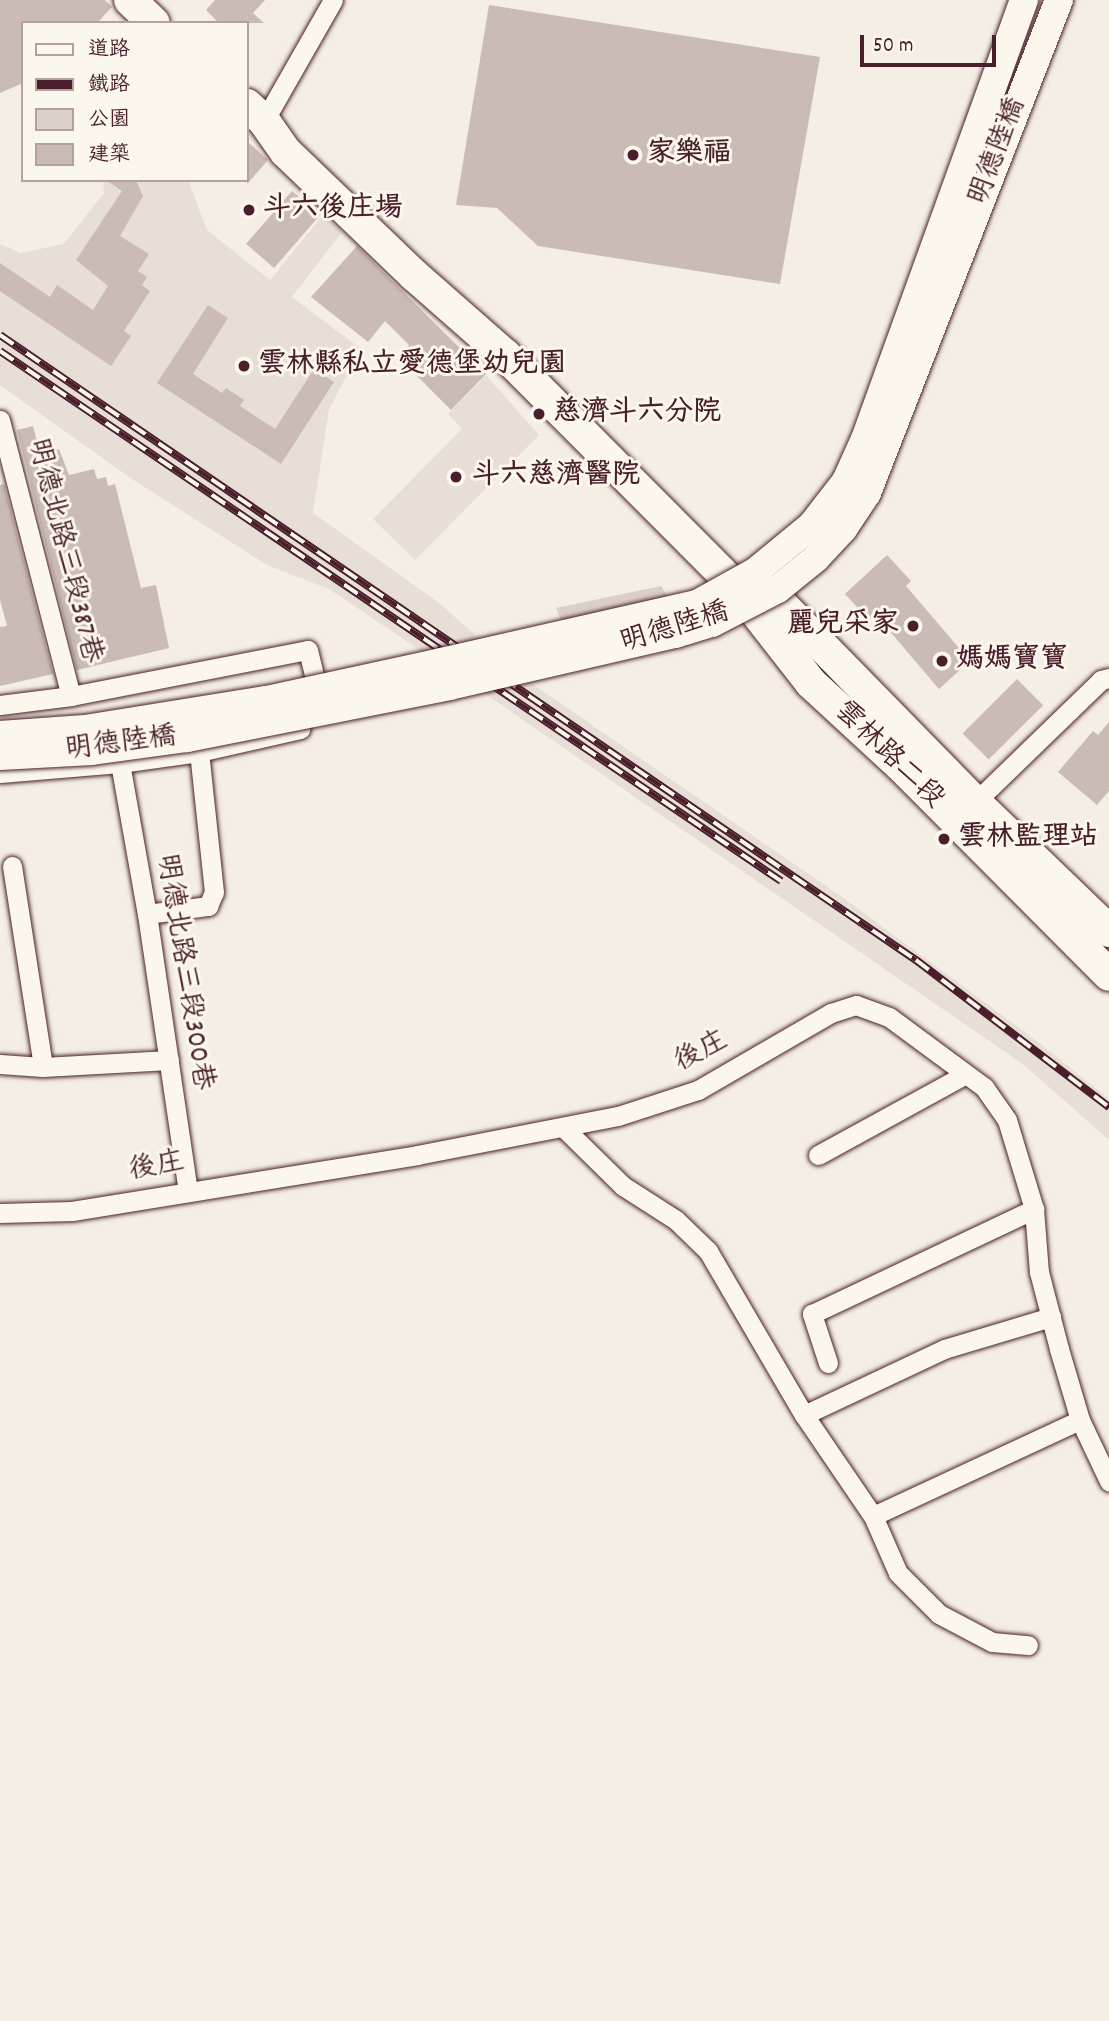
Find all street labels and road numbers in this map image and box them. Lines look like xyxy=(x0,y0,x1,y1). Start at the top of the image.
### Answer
street label: 明德陸橋 xyxy=(963,94,1035,210)
street label: 明德北路三段387巷 xyxy=(19,435,107,667)
street label: 明德陸橋 xyxy=(617,597,733,661)
street label: 雲林路二段 xyxy=(826,695,950,817)
street label: 明德陸橋 xyxy=(63,722,179,768)
street label: 明德北路三段300巷 xyxy=(148,851,218,1093)
street label: 後庄 xyxy=(669,1025,735,1081)
street label: 後庄 xyxy=(127,1147,187,1189)

